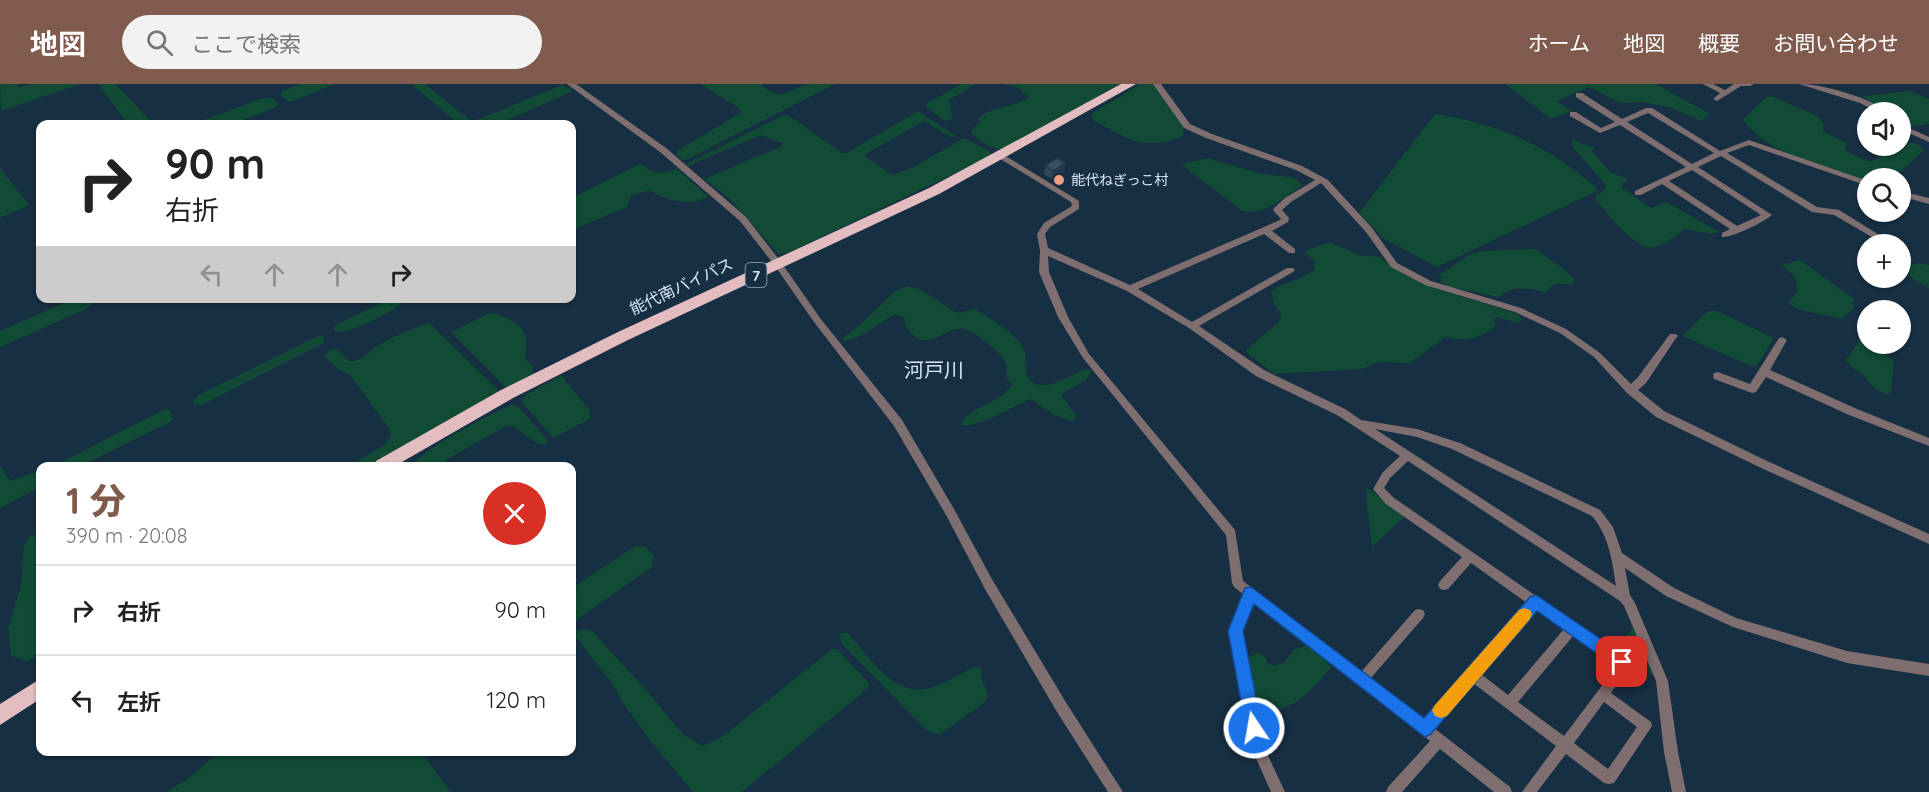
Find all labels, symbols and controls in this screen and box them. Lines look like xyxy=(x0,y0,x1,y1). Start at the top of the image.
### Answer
search box xyxy=(122,15,542,69)
text: 地図 xyxy=(30,26,86,61)
icon: search xyxy=(143,26,176,59)
text: ここで検索 xyxy=(191,30,301,58)
text: ホーム xyxy=(1528,30,1590,56)
text: 地図 xyxy=(1623,30,1665,56)
text: 概要 xyxy=(1698,30,1740,56)
text: お問い合わせ xyxy=(1773,30,1899,56)
map controls xyxy=(1857,102,1911,354)
button: sound xyxy=(1857,102,1911,156)
text: 90 m xyxy=(165,137,265,190)
icon: right xyxy=(66,144,144,222)
button: search xyxy=(1857,168,1911,222)
place label: 能代ねぎっこ村 xyxy=(1071,171,1168,189)
marker: 能代ねぎっこ村 xyxy=(1052,173,1066,187)
text: 右折 xyxy=(165,193,219,227)
button: + xyxy=(1857,234,1911,288)
street label: 能代南バイパス xyxy=(626,253,736,319)
icon: left xyxy=(195,258,228,291)
icon: ahead xyxy=(258,258,291,291)
icon: ahead xyxy=(321,258,354,291)
icon: right xyxy=(384,258,417,291)
road number: 7 xyxy=(746,263,766,287)
button: − xyxy=(1857,300,1911,354)
district label: 河戸川 xyxy=(904,357,964,382)
text: 1 分 xyxy=(66,478,126,523)
button: close xyxy=(483,482,546,545)
text: 390 m · 20:08 xyxy=(66,523,187,548)
icon: right xyxy=(66,594,99,627)
text: 90 m xyxy=(495,596,546,624)
text: 右折 xyxy=(117,598,161,626)
pin xyxy=(1596,636,1647,687)
icon: arrive xyxy=(1605,645,1638,678)
icon: left xyxy=(66,684,99,717)
text: 120 m xyxy=(487,686,546,714)
text: 左折 xyxy=(117,688,161,716)
position arrow xyxy=(1222,696,1286,760)

